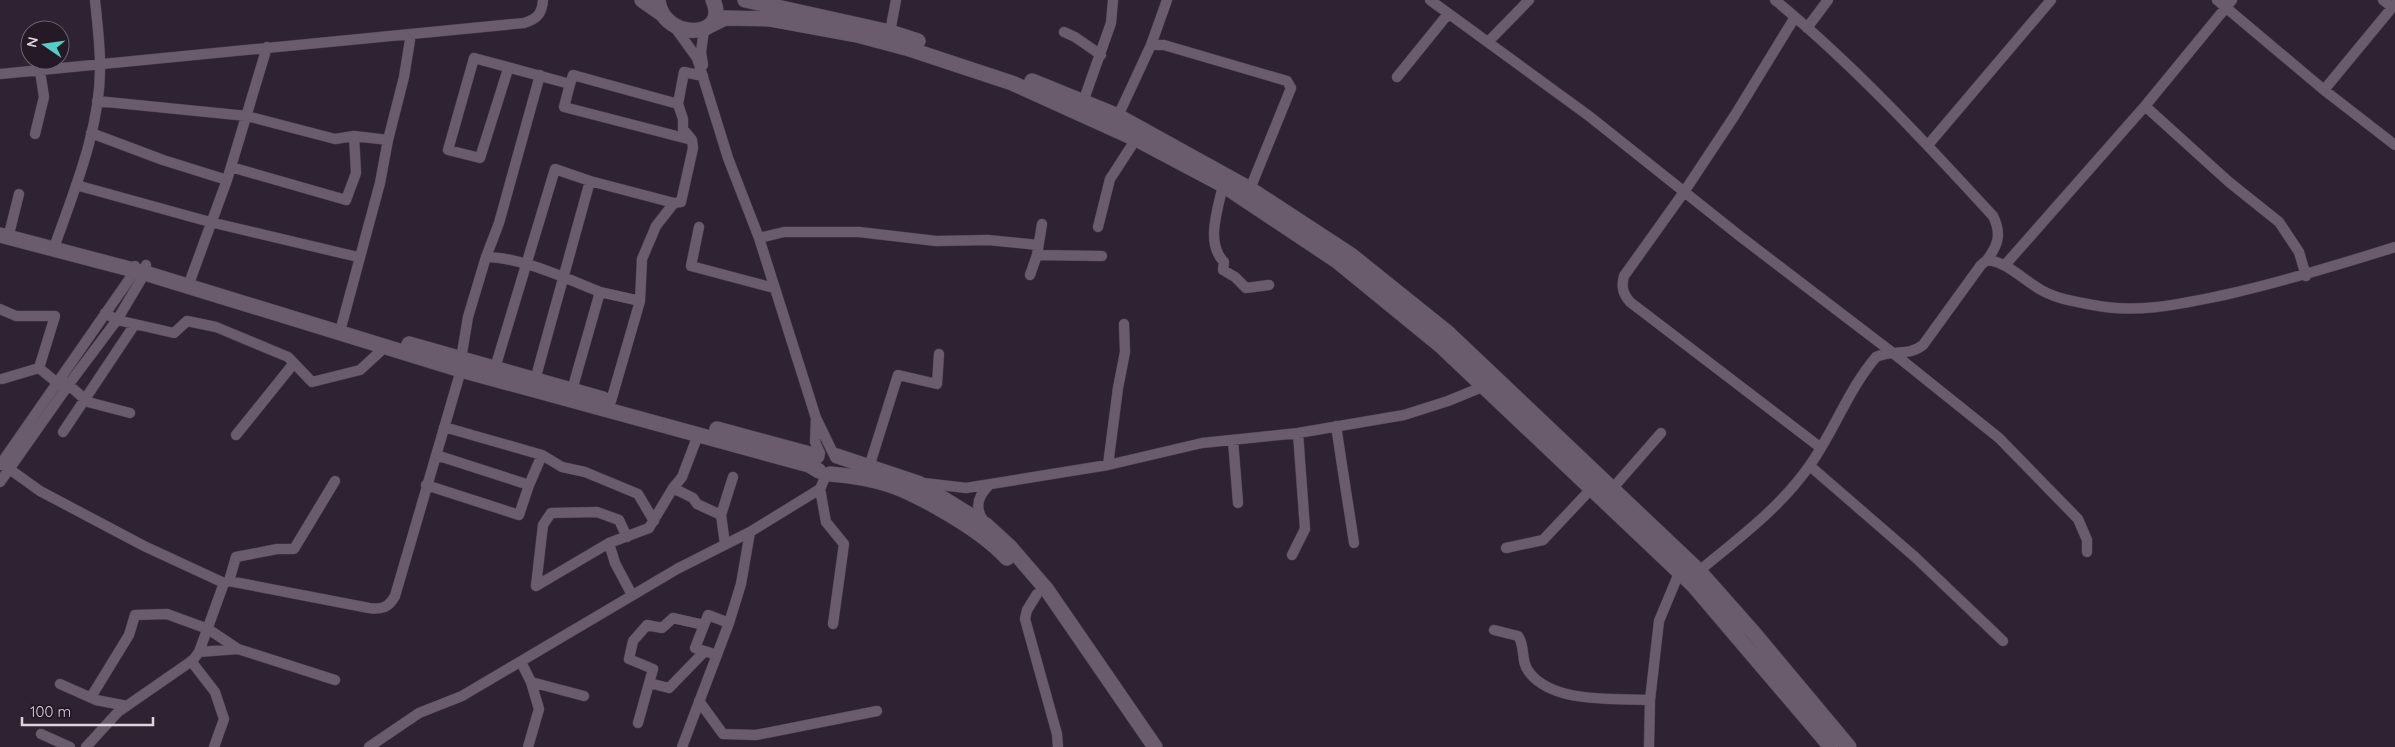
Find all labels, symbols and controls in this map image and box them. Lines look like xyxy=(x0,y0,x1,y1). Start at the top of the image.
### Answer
north arrow xyxy=(20,20,70,70)
text: N xyxy=(22,35,42,49)
scale bar xyxy=(22,694,154,726)
text: 100 m xyxy=(30,702,71,721)

